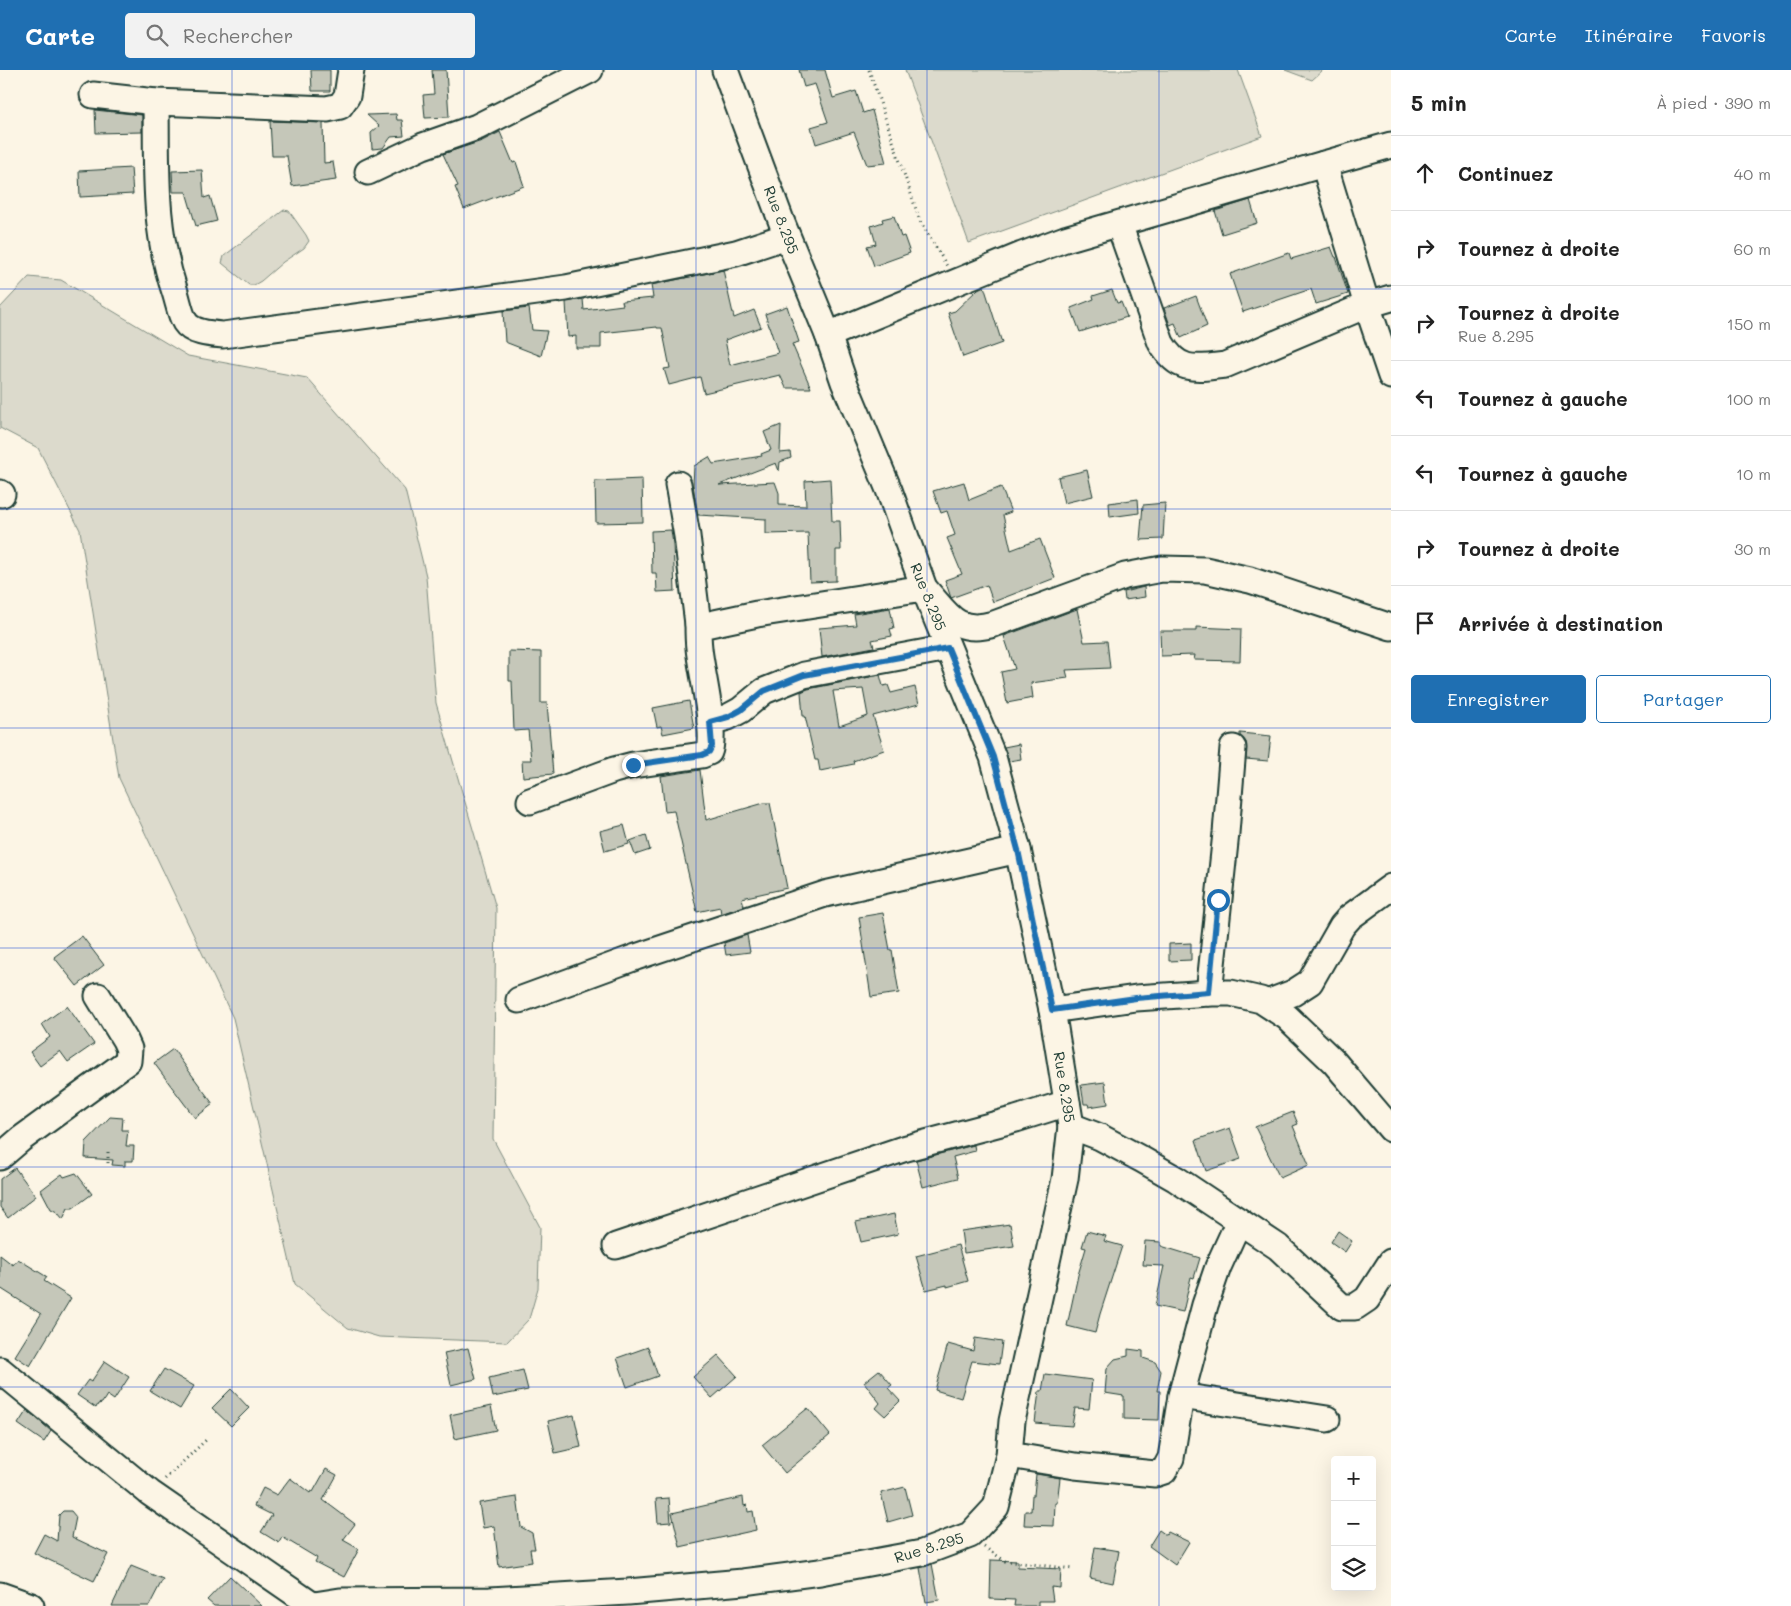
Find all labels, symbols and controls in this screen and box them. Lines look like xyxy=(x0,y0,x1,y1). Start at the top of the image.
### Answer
search box xyxy=(125,13,475,58)
text: Carte xyxy=(25,20,95,51)
icon: search xyxy=(143,21,171,49)
text: Rechercher xyxy=(183,23,293,48)
text: Carte xyxy=(1505,23,1557,47)
text: Itinéraire xyxy=(1585,23,1673,47)
text: Favoris xyxy=(1701,23,1766,47)
text: 5 min xyxy=(1411,89,1467,116)
text: À pied · 390 m xyxy=(1656,92,1771,113)
icon: ahead xyxy=(1411,159,1439,187)
text: Continuez xyxy=(1458,161,1553,186)
text: 40 m xyxy=(1734,163,1771,184)
street label: Rue 8.295 xyxy=(760,183,804,257)
icon: right xyxy=(1411,234,1439,262)
text: Tournez à droite xyxy=(1458,236,1620,261)
text: 60 m xyxy=(1734,238,1771,259)
text: Tournez à droite xyxy=(1458,300,1620,325)
icon: right xyxy=(1411,309,1439,337)
text: 150 m xyxy=(1727,313,1771,334)
text: Rue 8.295 xyxy=(1458,325,1534,346)
icon: left xyxy=(1411,384,1439,412)
text: Tournez à gauche xyxy=(1458,386,1627,411)
text: 100 m xyxy=(1726,388,1771,409)
icon: left xyxy=(1411,459,1439,487)
text: Tournez à gauche xyxy=(1458,461,1627,486)
text: 10 m xyxy=(1736,463,1771,484)
icon: right xyxy=(1411,534,1439,562)
text: Tournez à droite xyxy=(1458,536,1620,561)
text: 30 m xyxy=(1734,538,1771,559)
street label: Rue 8.295 xyxy=(906,560,952,633)
icon: arrive xyxy=(1411,609,1439,637)
text: Arrivée à destination xyxy=(1458,611,1663,636)
button: Enregistrer xyxy=(1411,675,1586,723)
button: Partager xyxy=(1596,675,1771,723)
route end xyxy=(622,754,645,777)
route start xyxy=(1207,889,1230,912)
street label: Rue 8.295 xyxy=(1050,1050,1080,1124)
map controls xyxy=(1331,1456,1376,1591)
button: + xyxy=(1331,1456,1376,1501)
button: − xyxy=(1331,1501,1376,1546)
street label: Rue 8.295 xyxy=(892,1527,966,1567)
button: layers xyxy=(1331,1546,1376,1591)

